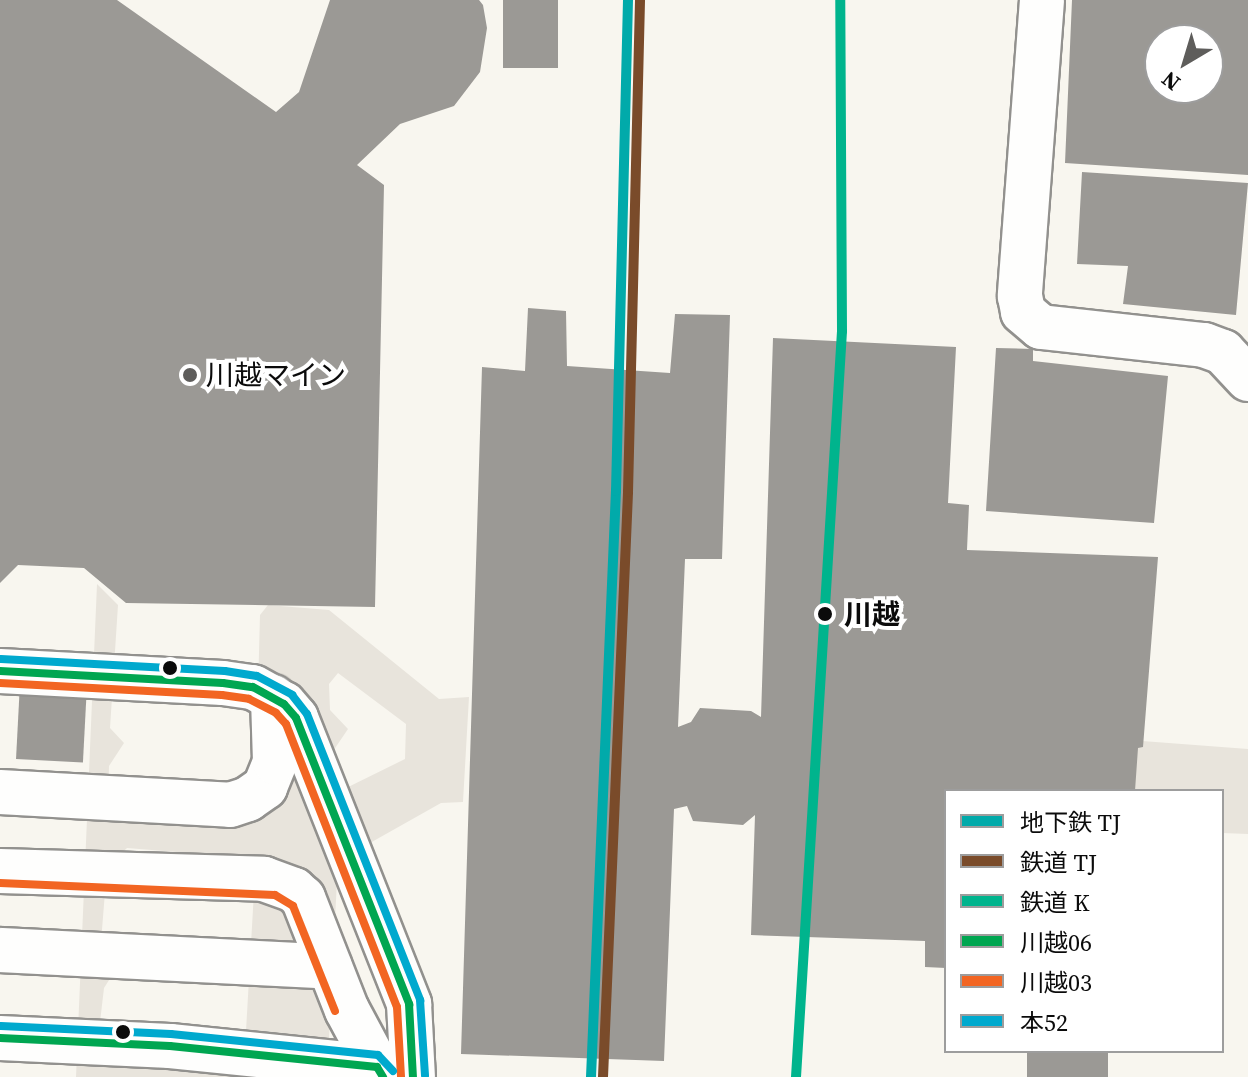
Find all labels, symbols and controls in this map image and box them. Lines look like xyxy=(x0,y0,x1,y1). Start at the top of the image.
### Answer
north arrow xyxy=(1144,24,1224,104)
text: N xyxy=(1155,65,1186,98)
place label: 川越マイン xyxy=(206,358,346,392)
marker: 川越マイン xyxy=(181,366,199,384)
place label: 川越 xyxy=(844,597,900,631)
marker: 川越 xyxy=(813,602,837,626)
unlabelled marker xyxy=(162,660,178,676)
legend xyxy=(944,789,1224,1053)
text: 地下鉄 TJ xyxy=(1020,806,1121,839)
text: 鉄道 TJ xyxy=(1020,846,1097,879)
text: 鉄道 K xyxy=(1020,886,1090,919)
text: 川越06 xyxy=(1020,926,1092,959)
text: 川越03 xyxy=(1020,966,1092,999)
text: 本52 xyxy=(1020,1006,1068,1039)
unlabelled marker xyxy=(115,1024,131,1040)

